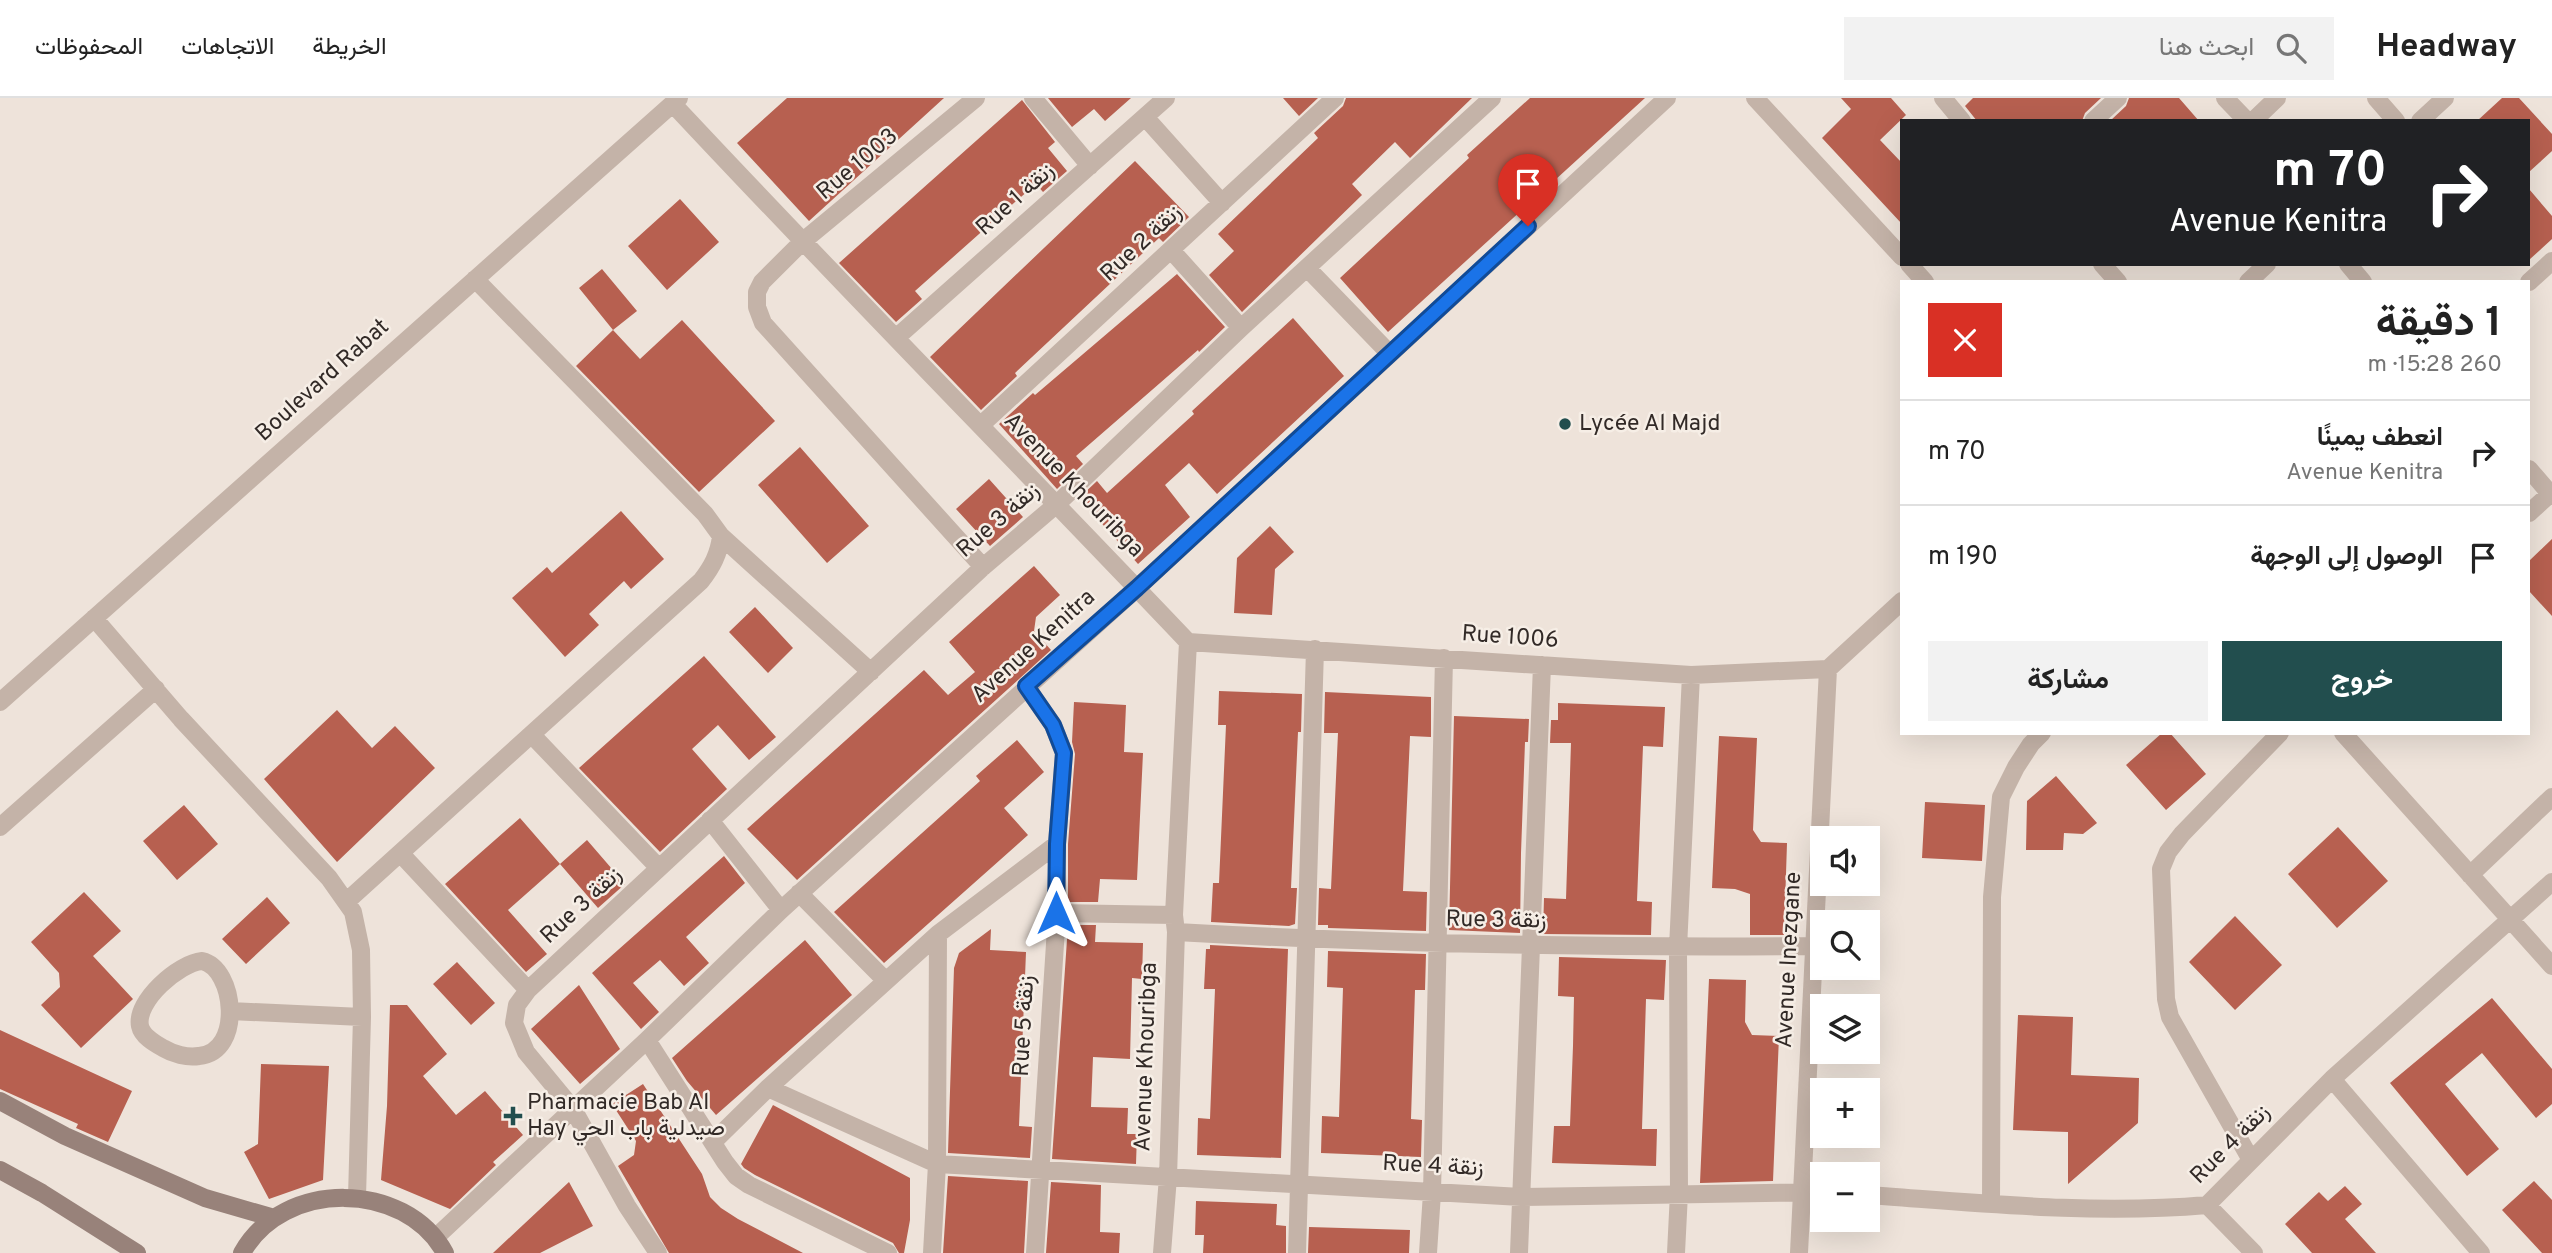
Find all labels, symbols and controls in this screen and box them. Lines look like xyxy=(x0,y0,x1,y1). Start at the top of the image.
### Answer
search box xyxy=(1844,17,2334,80)
text: Headway xyxy=(2376,27,2517,69)
icon: search xyxy=(2272,29,2310,67)
text: ابحث هنا xyxy=(2159,32,2254,65)
text: المحفوظات xyxy=(35,33,143,63)
text: الاتجاهات xyxy=(181,33,274,63)
text: الخريطة xyxy=(312,33,387,63)
street label: Rue 1003 xyxy=(811,123,905,207)
text: 70 m xyxy=(2273,142,2387,204)
icon: right xyxy=(2411,147,2502,238)
pin xyxy=(1498,154,1558,226)
street label: Rue 1 زنقة xyxy=(971,157,1061,243)
icon: arrive xyxy=(1509,165,1547,203)
street label: Rue 2 زنقة xyxy=(1095,199,1189,289)
text: Avenue Kenitra xyxy=(2169,203,2387,243)
text: 1 دقيقة xyxy=(2376,298,2502,351)
button: close xyxy=(1928,303,2002,377)
street label: Boulevard Rabat xyxy=(250,313,396,449)
text: 260 m · 15:28 xyxy=(2368,351,2502,380)
street label: Avenue Khouribga xyxy=(997,408,1149,564)
place label: Lycée Al Majd xyxy=(1579,410,1720,439)
marker: Lycée Al Majd xyxy=(1557,416,1573,432)
text: انعطف يمينًا xyxy=(2317,422,2443,455)
icon: right xyxy=(2464,434,2502,472)
text: 70 m xyxy=(1928,436,1986,469)
text: Avenue Kenitra xyxy=(2286,459,2443,488)
street label: Rue 3 زنقة xyxy=(951,477,1047,565)
icon: arrive xyxy=(2464,539,2502,577)
text: 190 m xyxy=(1928,541,1998,574)
text: الوصول إلى الوجهة xyxy=(2250,541,2443,574)
street label: Avenue Kenitra xyxy=(966,584,1102,710)
street label: Rue 1006 xyxy=(1460,620,1560,656)
button: مشاركة xyxy=(1928,641,2208,721)
button: خروج xyxy=(2222,641,2502,721)
map controls xyxy=(1810,826,1880,1232)
button: sound xyxy=(1810,826,1880,896)
street label: Rue 3 زنقة xyxy=(535,861,629,951)
street label: Avenue Inezgane xyxy=(1771,871,1809,1049)
position arrow xyxy=(1019,876,1093,950)
street label: Rue 3 زنقة xyxy=(1445,906,1547,936)
button: search xyxy=(1810,910,1880,980)
street label: Avenue Khouribga xyxy=(1129,962,1165,1152)
street label: Rue 5 زنقة xyxy=(1008,975,1042,1077)
button: layers xyxy=(1810,994,1880,1064)
button: + xyxy=(1810,1078,1880,1148)
place label: Pharmacie Bab Al Hay صيدلية باب الحي xyxy=(527,1089,725,1146)
street label: Rue 4 زنقة xyxy=(2185,1099,2277,1191)
marker: Pharmacie Bab Al Hay صيدلية باب الحي xyxy=(505,1108,521,1124)
street label: Rue 4 زنقة xyxy=(1382,1150,1484,1184)
button: − xyxy=(1810,1162,1880,1232)

